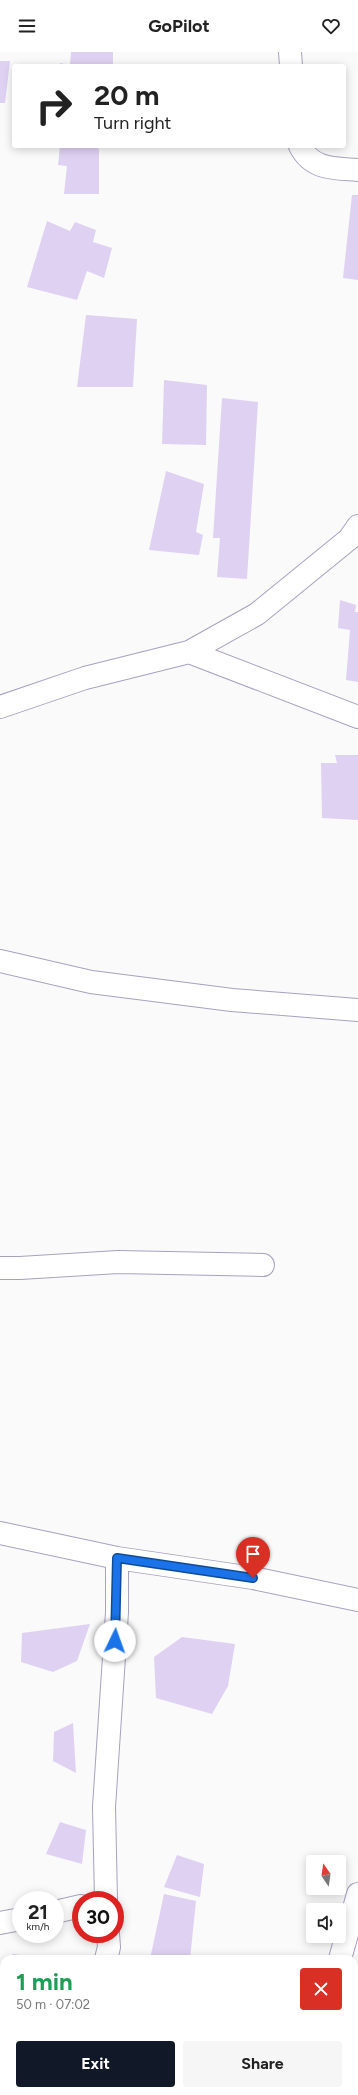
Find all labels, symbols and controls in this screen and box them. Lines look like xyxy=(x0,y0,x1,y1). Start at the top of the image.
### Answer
icon: menu xyxy=(16,15,38,37)
text: GoPilot xyxy=(148,15,210,37)
icon: heart xyxy=(320,15,342,37)
text: 20 m xyxy=(94,78,159,112)
icon: right xyxy=(28,80,80,132)
text: Turn right xyxy=(94,112,171,134)
pin xyxy=(236,1537,270,1578)
icon: arrive xyxy=(242,1543,264,1565)
position arrow xyxy=(94,1620,136,1662)
north arrow xyxy=(306,1855,346,1895)
map controls xyxy=(306,1855,346,1943)
speed limit sign: 30 xyxy=(72,1891,124,1943)
text: 21 xyxy=(28,1900,48,1924)
button: sound xyxy=(306,1903,346,1943)
text: km/h xyxy=(27,1920,49,1933)
text: 1 min xyxy=(16,1967,73,1996)
button: close xyxy=(300,1968,342,2010)
text: 50 m · 07:02 xyxy=(16,1997,90,2012)
button: Exit xyxy=(16,2041,175,2087)
button: Share xyxy=(183,2041,342,2087)

